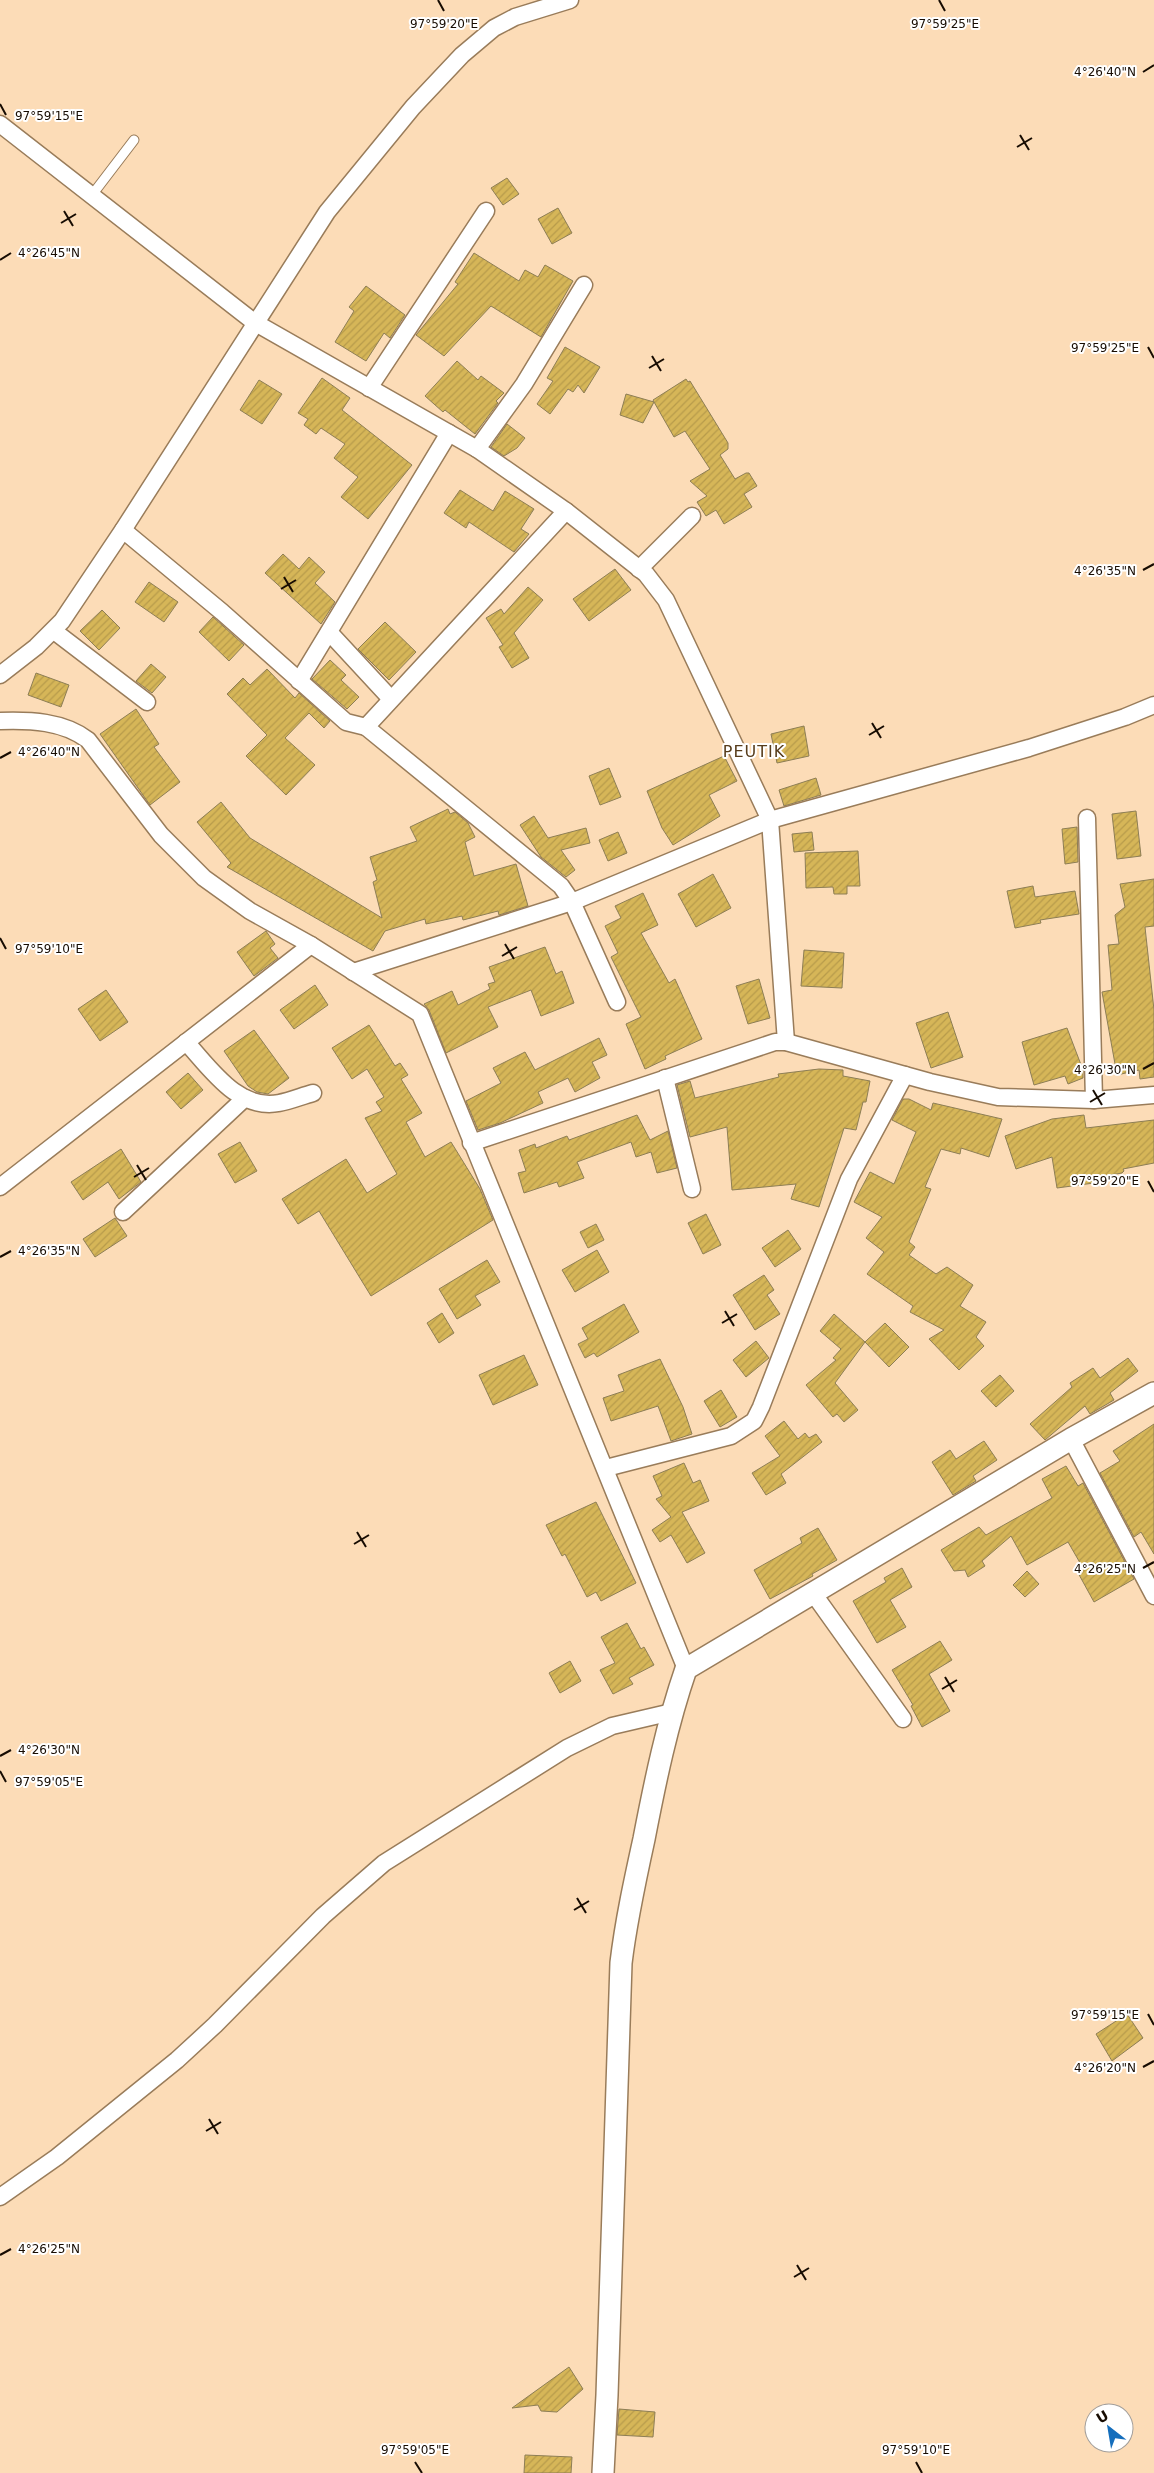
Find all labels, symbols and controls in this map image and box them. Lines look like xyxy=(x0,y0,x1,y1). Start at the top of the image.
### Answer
text: 97°59'20"E xyxy=(410,17,478,31)
text: 97°59'25"E xyxy=(911,17,979,31)
text: 4°26'40"N xyxy=(1074,65,1136,79)
text: 97°59'15"E xyxy=(15,109,83,123)
text: 4°26'45"N xyxy=(18,246,80,260)
text: 97°59'25"E xyxy=(1071,341,1139,355)
text: 4°26'35"N xyxy=(1074,564,1136,578)
district label: PEUTIK xyxy=(723,742,785,761)
text: 4°26'40"N xyxy=(18,745,80,759)
text: 97°59'10"E xyxy=(15,942,83,956)
text: 4°26'30"N xyxy=(1074,1063,1136,1077)
text: 97°59'20"E xyxy=(1071,1174,1139,1188)
text: 4°26'35"N xyxy=(18,1244,80,1258)
text: 4°26'25"N xyxy=(1074,1562,1136,1576)
text: 4°26'30"N xyxy=(18,1743,80,1757)
text: 97°59'05"E xyxy=(15,1775,83,1789)
text: 97°59'15"E xyxy=(1071,2008,1139,2022)
text: 4°26'20"N xyxy=(1074,2061,1136,2075)
text: 4°26'25"N xyxy=(18,2242,80,2256)
north arrow xyxy=(1084,2403,1134,2453)
text: U xyxy=(1093,2407,1111,2427)
text: 97°59'05"E xyxy=(381,2443,449,2457)
text: 97°59'10"E xyxy=(882,2443,950,2457)

